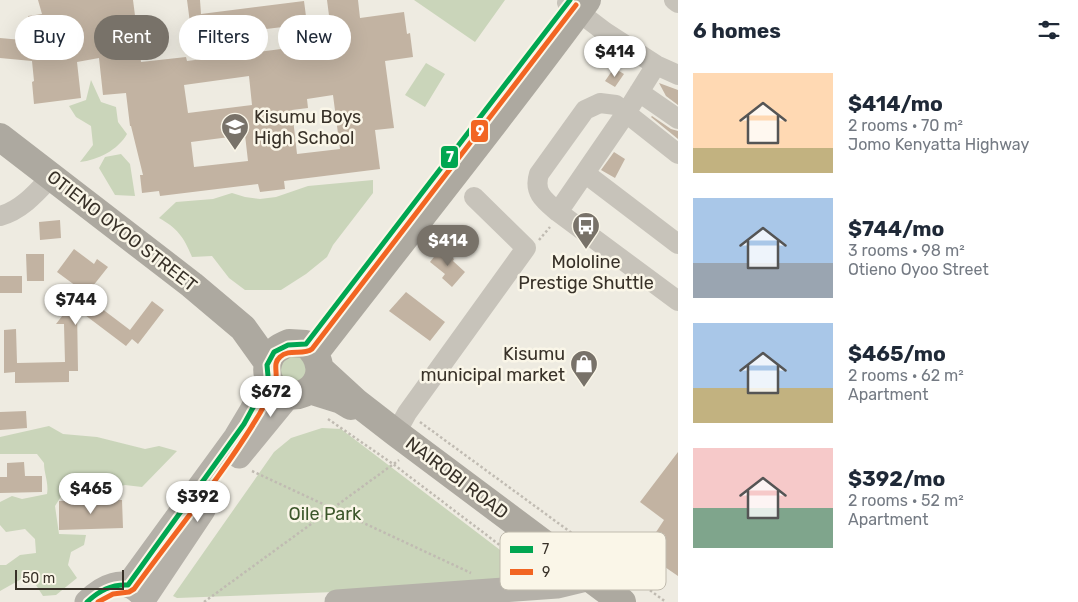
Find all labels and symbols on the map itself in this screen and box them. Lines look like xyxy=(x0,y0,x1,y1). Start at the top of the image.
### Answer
pin: $414 xyxy=(585,36,645,78)
place label: Kisumu Boys High School xyxy=(254,106,361,149)
school or university icon: Kisumu Boys High School xyxy=(220,112,250,151)
line badge: 9 xyxy=(470,119,489,143)
text: 9 xyxy=(476,123,485,140)
line badge: 7 xyxy=(440,145,459,169)
text: 7 xyxy=(446,149,454,166)
street label: OTIENO OYOO STREET xyxy=(43,166,201,296)
bus stop icon: Mololine Prestige Shuttle xyxy=(571,211,601,250)
pin: $414 xyxy=(418,224,478,267)
place label: Mololine Prestige Shuttle xyxy=(518,251,654,294)
pin: $744 xyxy=(46,284,106,326)
place label: Kisumu municipal market xyxy=(420,343,565,386)
shop icon: Kisumu municipal market xyxy=(569,349,599,388)
pin: $672 xyxy=(241,376,301,418)
street label: NAIROBI ROAD xyxy=(401,432,513,524)
pin: $465 xyxy=(61,472,121,515)
pin: $392 xyxy=(168,480,228,523)
park label: Oile Park xyxy=(289,503,362,525)
legend xyxy=(500,532,666,590)
text: 7 xyxy=(542,541,549,558)
text: 9 xyxy=(542,564,550,581)
scale bar xyxy=(15,567,124,590)

